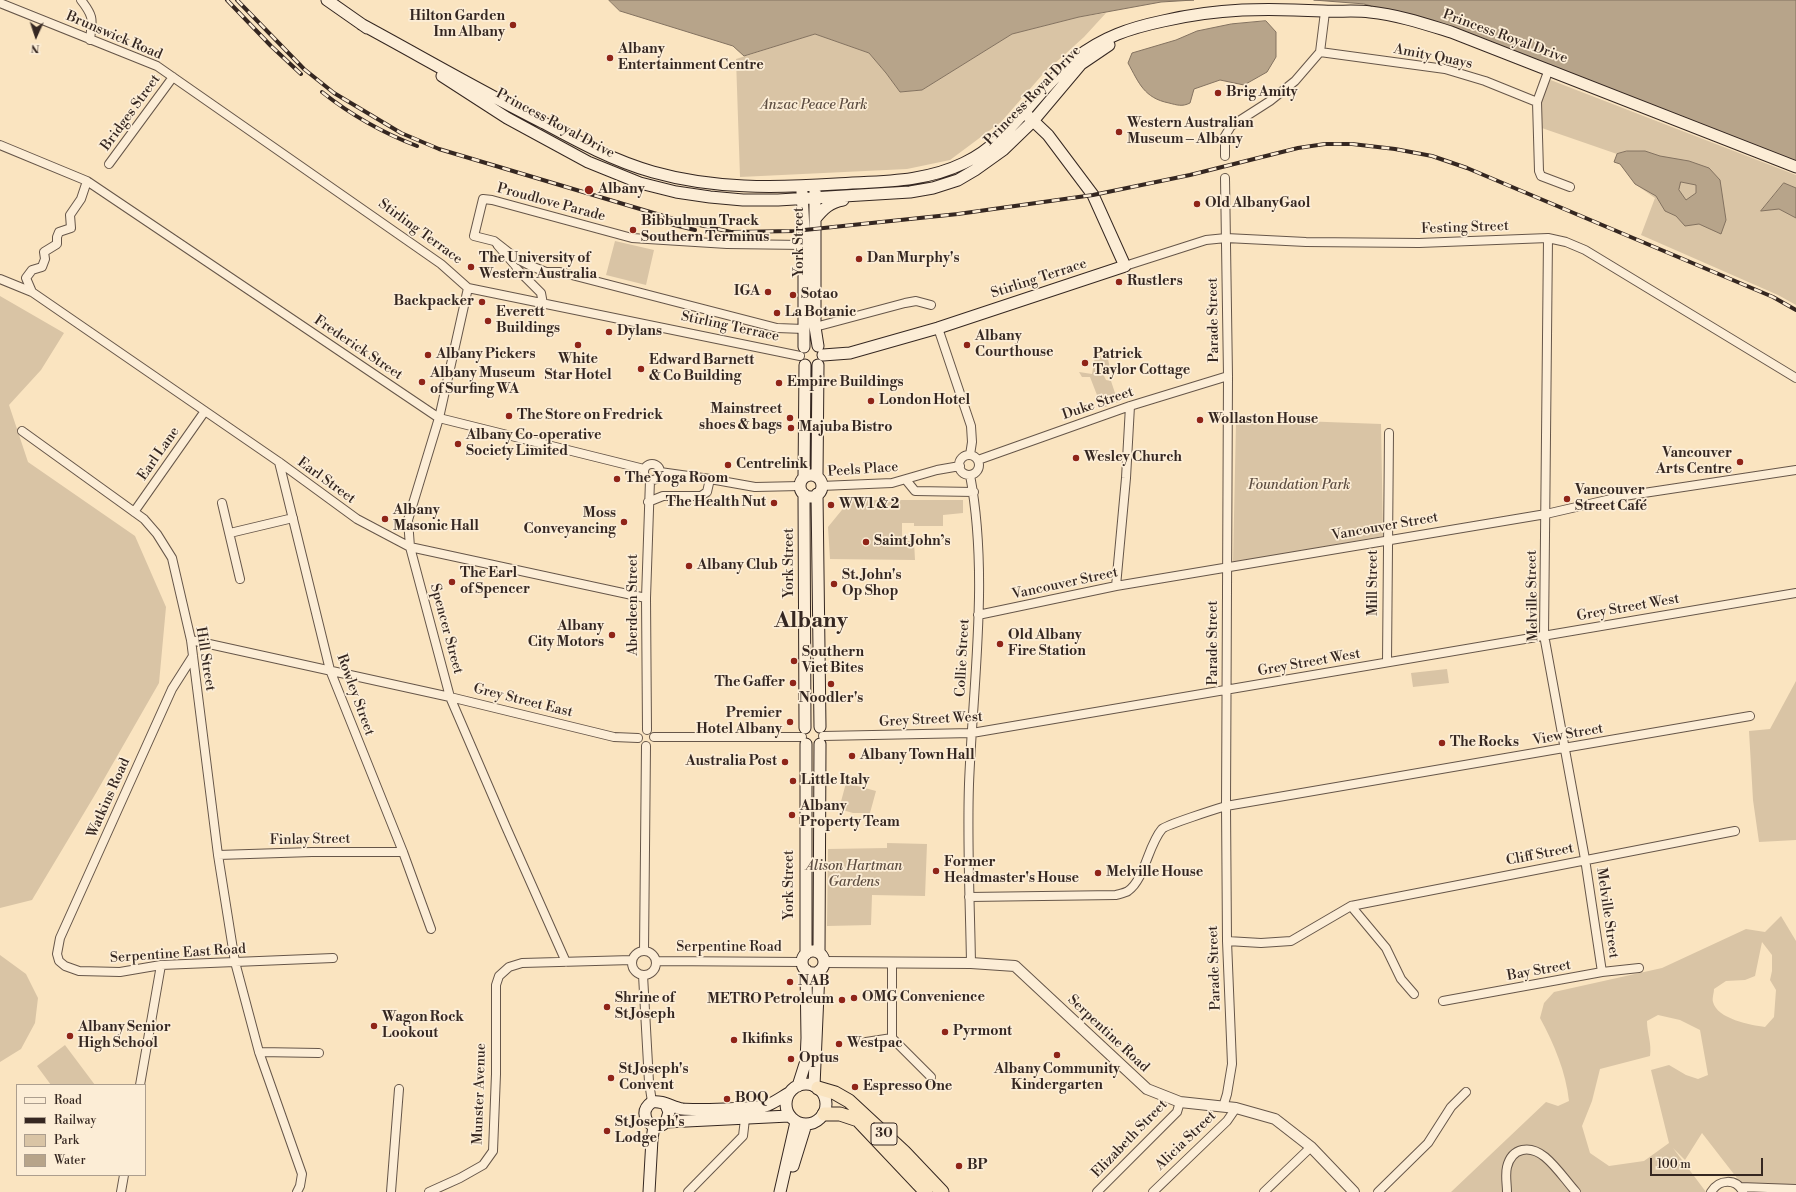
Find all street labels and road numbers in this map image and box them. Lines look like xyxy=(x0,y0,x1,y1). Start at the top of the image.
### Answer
street label: Princess Royal Drive xyxy=(1440,7,1570,67)
street label: Brunswick Road xyxy=(63,8,165,64)
street label: Amity Quays xyxy=(1392,41,1474,73)
street label: Princess Royal Drive xyxy=(981,43,1085,149)
street label: Bridges Street xyxy=(98,72,164,154)
street label: Princess Royal Drive xyxy=(493,86,617,162)
street label: Proudlove Parade xyxy=(495,180,607,226)
street label: Stirling Terrace xyxy=(375,196,465,268)
street label: York Street xyxy=(792,207,808,277)
street label: Festing Street xyxy=(1421,218,1509,238)
street label: Stirling Terrace xyxy=(989,256,1089,302)
street label: Parade Street xyxy=(1205,277,1223,363)
street label: Stirling Terrace xyxy=(679,308,781,346)
street label: Frederick Street xyxy=(310,312,406,384)
street label: Duke Street xyxy=(1060,384,1136,424)
street label: Earl Lane xyxy=(135,424,183,484)
street label: Earl Street xyxy=(294,454,358,508)
street label: Peels Place xyxy=(827,459,899,481)
street label: Vancouver Street xyxy=(1330,509,1440,545)
street label: York Street xyxy=(782,528,798,598)
street label: Mill Street xyxy=(1366,550,1382,616)
street label: Melville Street xyxy=(1524,550,1542,642)
street label: Aberdeen Street xyxy=(626,554,642,656)
street label: Vancouver Street xyxy=(1010,565,1120,603)
street label: Spencer Street xyxy=(426,582,466,676)
street label: Grey Street West xyxy=(1575,591,1681,625)
street label: Parade Street xyxy=(1206,601,1222,685)
street label: Collie Street xyxy=(953,618,973,698)
street label: Hill Street xyxy=(192,626,218,692)
street label: Grey Street West xyxy=(1256,646,1362,680)
street label: Rowley Street xyxy=(332,652,378,738)
street label: Grey Street East xyxy=(472,681,574,721)
street label: Grey Street West xyxy=(879,709,983,731)
street label: View Street xyxy=(1531,721,1605,749)
street label: Watkins Road xyxy=(84,755,134,841)
street label: Finlay Street xyxy=(269,831,351,849)
street label: Cliff Street xyxy=(1505,840,1575,870)
street label: York Street xyxy=(782,850,798,920)
street label: Melville Street xyxy=(1592,866,1622,960)
street label: Parade Street xyxy=(1205,925,1225,1011)
street label: Serpentine Road xyxy=(676,940,782,956)
street label: Serpentine East Road xyxy=(109,941,247,967)
street label: Bay Street xyxy=(1506,957,1572,985)
street label: Serpentine Road xyxy=(1064,992,1152,1076)
street label: Munster Avenue xyxy=(470,1043,490,1145)
street label: Elizabeth Street xyxy=(1089,1097,1171,1181)
street label: Alicia Street xyxy=(1152,1108,1220,1174)
road number: 30 xyxy=(871,1123,897,1145)

